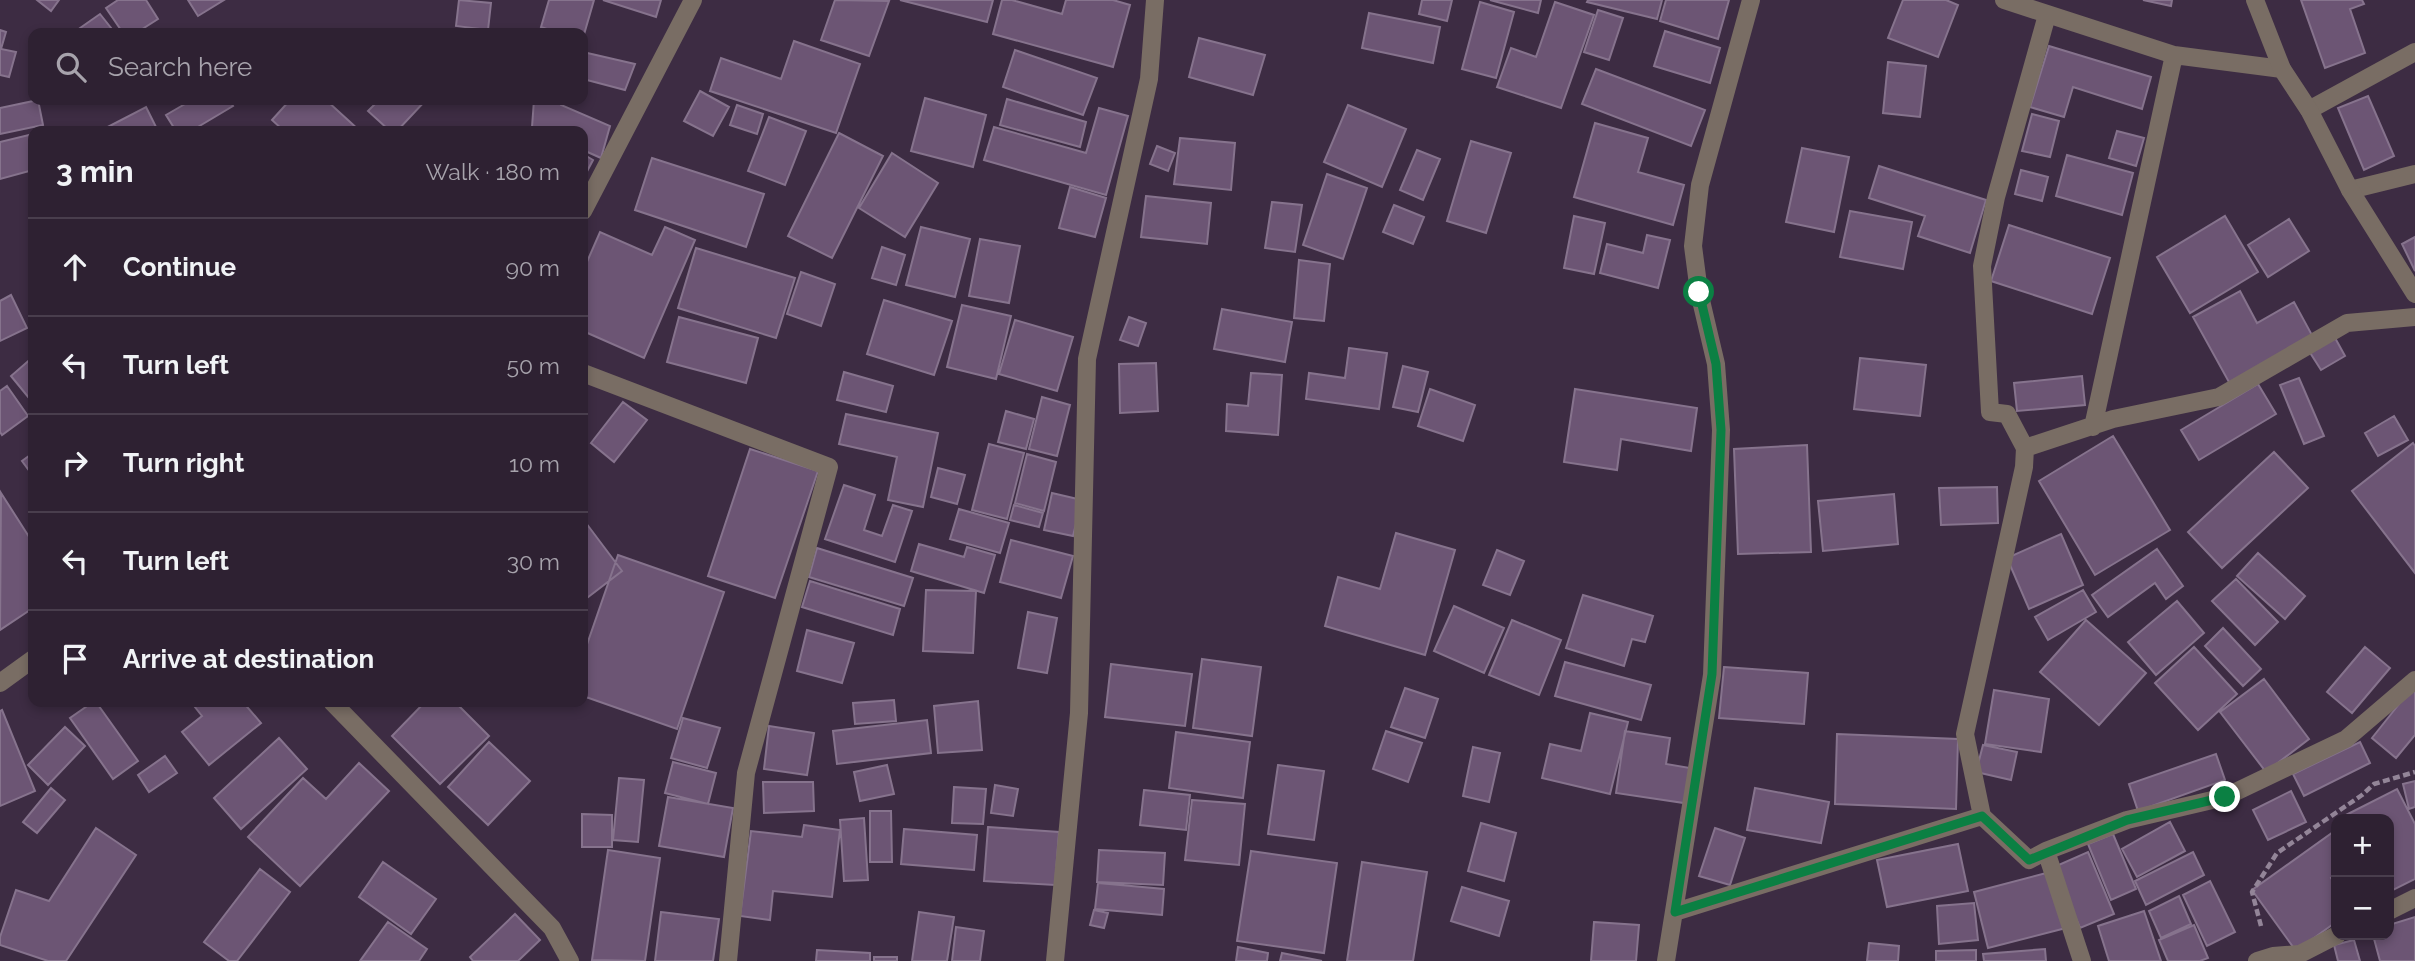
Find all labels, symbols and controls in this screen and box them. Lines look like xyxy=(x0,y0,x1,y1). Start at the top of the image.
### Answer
search box xyxy=(28,28,588,105)
icon: search xyxy=(52,48,90,86)
text: Search here xyxy=(108,52,252,82)
text: 3 min xyxy=(56,154,134,189)
text: Walk · 180 m xyxy=(426,158,560,185)
icon: ahead xyxy=(56,248,94,286)
text: Continue xyxy=(123,252,236,282)
text: 90 m xyxy=(505,254,560,281)
route start xyxy=(1683,276,1714,307)
icon: left xyxy=(56,346,94,384)
text: Turn left xyxy=(123,350,229,380)
text: 50 m xyxy=(506,352,560,379)
icon: right xyxy=(56,444,94,482)
text: Turn right xyxy=(123,448,244,478)
text: 10 m xyxy=(509,450,560,477)
icon: left xyxy=(56,542,94,580)
text: Turn left xyxy=(123,546,229,576)
text: 30 m xyxy=(507,548,560,575)
icon: arrive xyxy=(56,640,94,678)
text: Arrive at destination xyxy=(123,644,374,674)
route end xyxy=(2209,781,2240,812)
map controls xyxy=(2331,814,2394,940)
button: + xyxy=(2331,814,2394,877)
button: − xyxy=(2331,877,2394,940)

